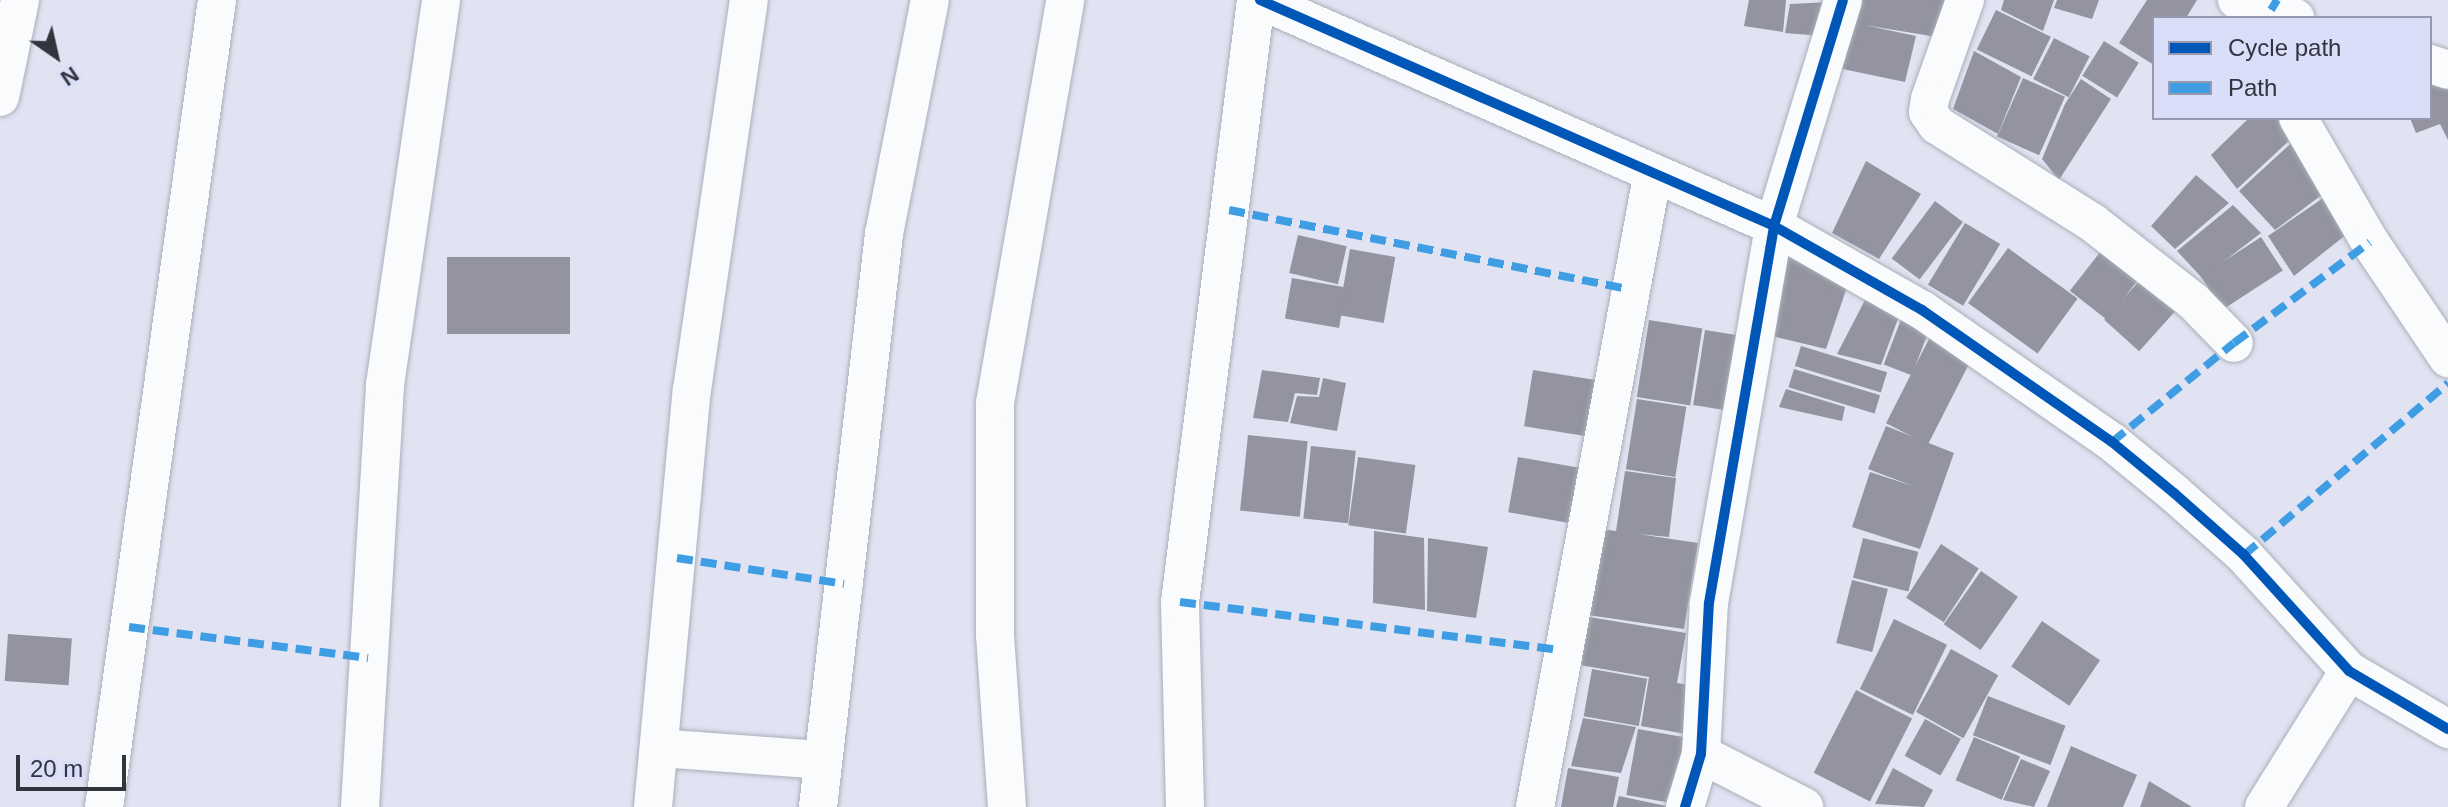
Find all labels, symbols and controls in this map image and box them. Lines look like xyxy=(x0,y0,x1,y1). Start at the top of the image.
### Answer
north arrow xyxy=(16,16,96,96)
legend xyxy=(2152,16,2432,120)
text: Cycle path xyxy=(2228,34,2341,61)
text: N xyxy=(56,62,83,91)
text: Path xyxy=(2228,74,2277,101)
scale bar xyxy=(20,739,130,789)
text: 20 m xyxy=(30,755,83,782)

